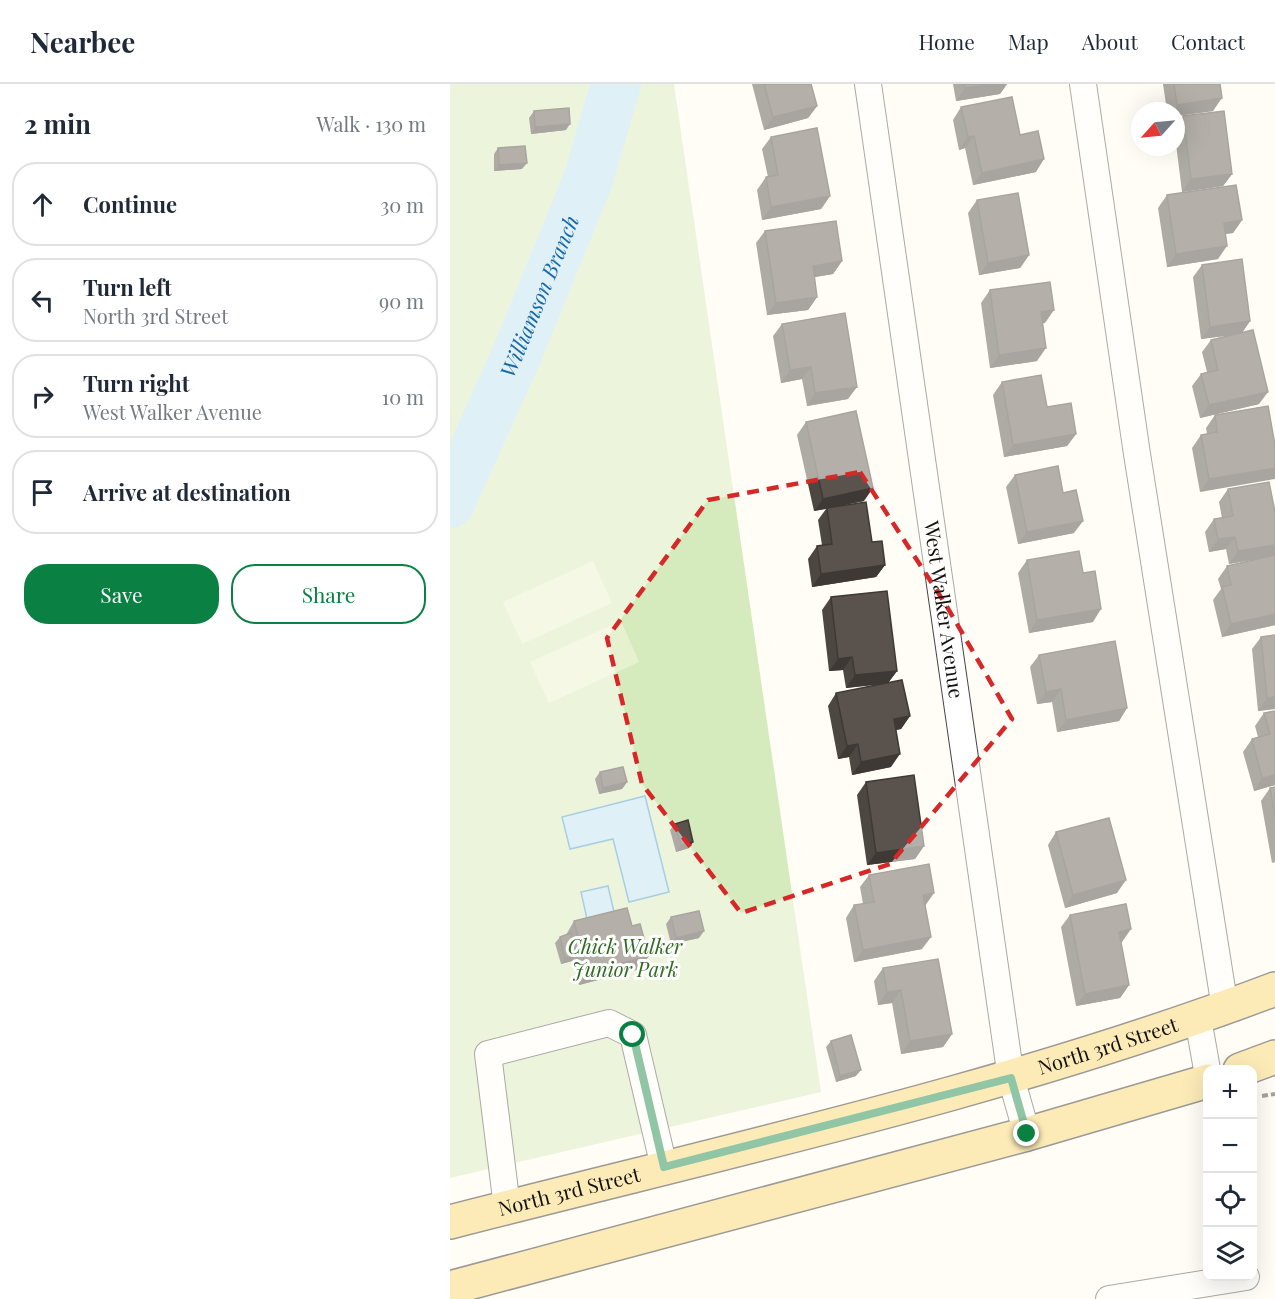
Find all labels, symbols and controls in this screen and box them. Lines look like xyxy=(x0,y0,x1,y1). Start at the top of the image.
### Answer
text: Nearbee xyxy=(30,23,135,60)
text: Home xyxy=(919,27,975,55)
text: Map xyxy=(1008,27,1049,55)
text: About xyxy=(1082,27,1138,55)
text: Contact xyxy=(1171,27,1245,55)
north arrow xyxy=(1131,102,1185,156)
text: 2 min xyxy=(24,106,91,141)
text: Walk · 130 m xyxy=(316,110,426,137)
icon: ahead xyxy=(26,188,59,221)
text: Continue xyxy=(83,189,177,219)
text: 30 m xyxy=(380,191,424,218)
water label: Williamson Branch xyxy=(492,211,584,382)
text: Turn left xyxy=(83,272,172,302)
icon: left xyxy=(26,284,59,317)
text: 90 m xyxy=(379,287,424,314)
text: North 3rd Street xyxy=(83,302,228,329)
text: Turn right xyxy=(83,368,189,398)
icon: right xyxy=(26,380,59,413)
text: 10 m xyxy=(382,383,424,410)
text: West Walker Avenue xyxy=(83,398,262,425)
icon: arrive xyxy=(26,476,59,509)
text: Arrive at destination xyxy=(83,477,291,507)
street label: West Walker Avenue xyxy=(919,518,971,700)
button: Save xyxy=(24,564,219,624)
button: Share xyxy=(231,564,426,624)
park label: Chick Walker Junior Park xyxy=(568,932,684,982)
street label: North 3rd Street xyxy=(1034,1010,1182,1080)
route start xyxy=(619,1021,645,1047)
map controls xyxy=(1203,1065,1257,1281)
button: + xyxy=(1203,1065,1257,1119)
button: − xyxy=(1203,1119,1257,1173)
route end xyxy=(1013,1120,1039,1146)
street label: North 3rd Street xyxy=(495,1160,644,1221)
button: locate xyxy=(1203,1173,1257,1227)
button: layers xyxy=(1203,1227,1257,1281)

